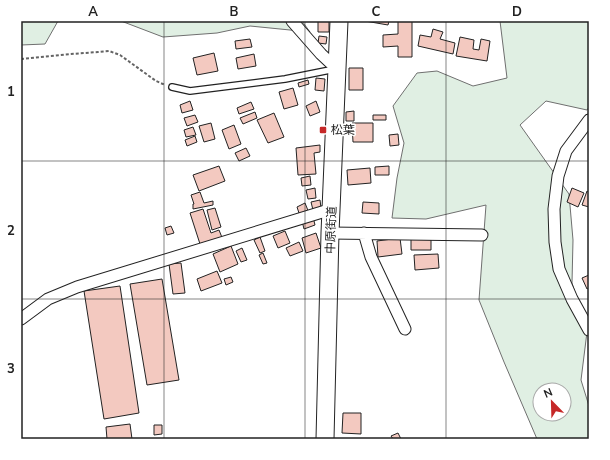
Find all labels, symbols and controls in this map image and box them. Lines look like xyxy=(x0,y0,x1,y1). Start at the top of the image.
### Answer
text: A xyxy=(88,3,98,21)
text: B xyxy=(230,3,239,21)
text: C xyxy=(372,3,381,21)
text: D xyxy=(512,3,522,21)
text: 1 xyxy=(7,83,15,101)
place label: 松葉 xyxy=(331,122,355,138)
marker: 松葉 xyxy=(318,125,328,135)
street label: 中原街道 xyxy=(322,206,340,254)
text: 2 xyxy=(7,222,15,240)
text: 3 xyxy=(7,360,15,378)
north arrow xyxy=(532,382,572,422)
text: N xyxy=(542,385,555,402)

